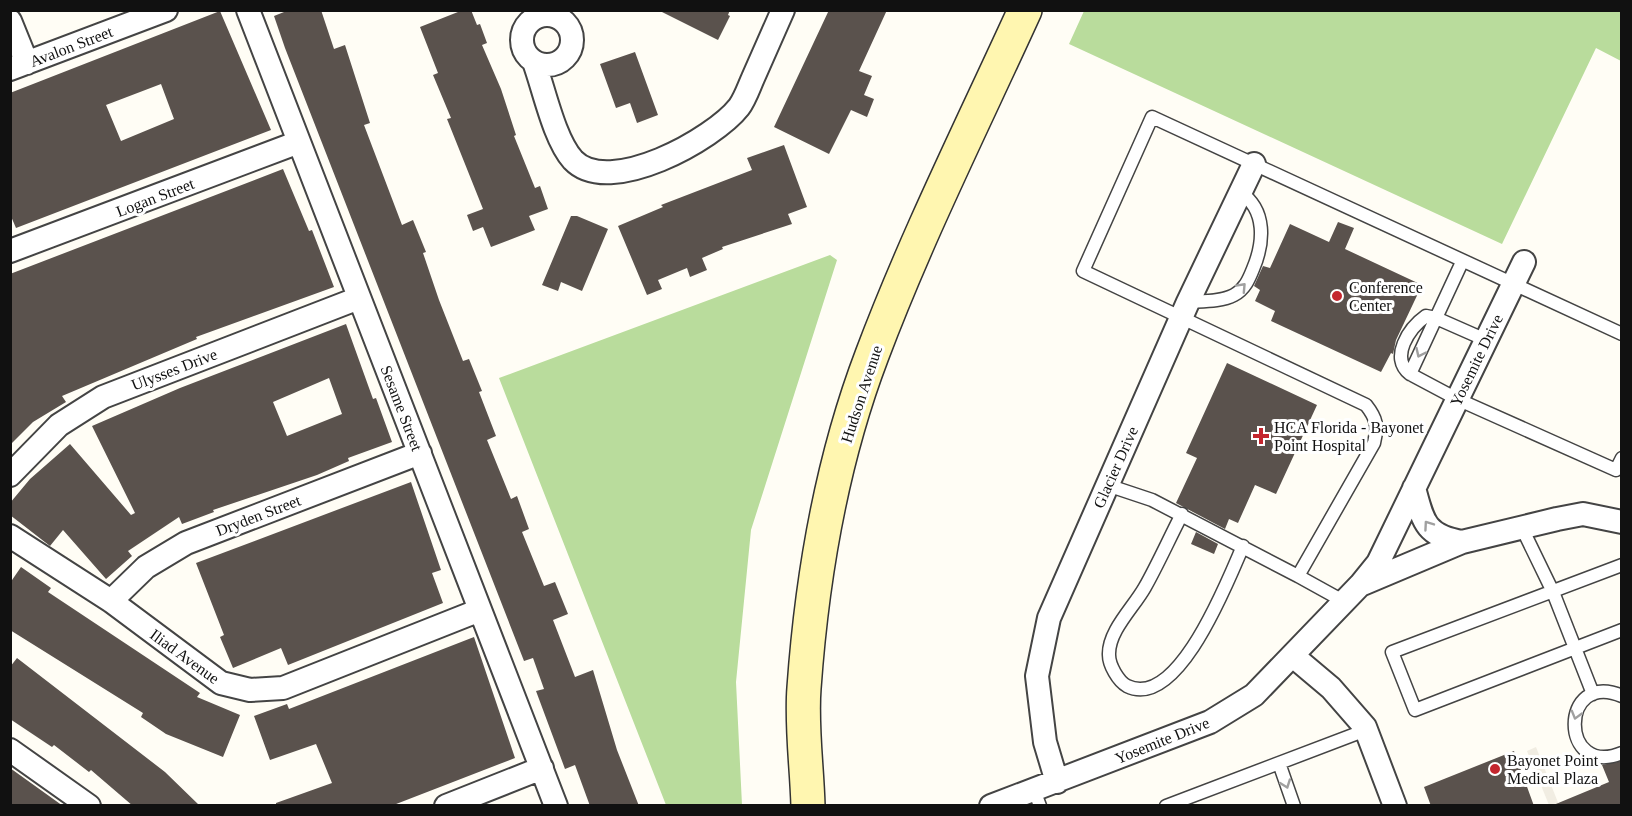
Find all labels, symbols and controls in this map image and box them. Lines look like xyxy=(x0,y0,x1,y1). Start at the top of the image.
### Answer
street label: Avalon Street xyxy=(27,23,115,70)
street label: Logan Street xyxy=(114,175,197,221)
place label: Conference Center xyxy=(1349,279,1423,314)
one-way arrow xyxy=(1235,283,1246,293)
marker: Conference Center xyxy=(1330,289,1344,303)
street label: Yosemite Drive xyxy=(1447,311,1506,409)
street label: Hudson Avenue xyxy=(838,343,885,445)
street label: Ulysses Drive xyxy=(129,345,220,395)
one-way arrow xyxy=(1415,347,1427,358)
street label: Sesame Street xyxy=(377,363,426,454)
place label: HCA Florida - Bayonet Point Hospital xyxy=(1274,419,1424,455)
street label: Glacier Drive xyxy=(1090,424,1141,511)
marker: HCA Florida - Bayonet Point Hospital xyxy=(1252,427,1270,445)
street label: Dryden Street xyxy=(213,491,304,540)
one-way arrow xyxy=(1424,521,1435,532)
street label: Iliad Avenue xyxy=(147,626,222,687)
one-way arrow xyxy=(1571,710,1583,720)
street label: Yosemite Drive xyxy=(1113,714,1212,767)
place label: Bayonet Point Medical Plaza xyxy=(1507,752,1599,787)
marker: Bayonet Point Medical Plaza xyxy=(1488,762,1502,776)
one-way arrow xyxy=(1279,778,1292,789)

